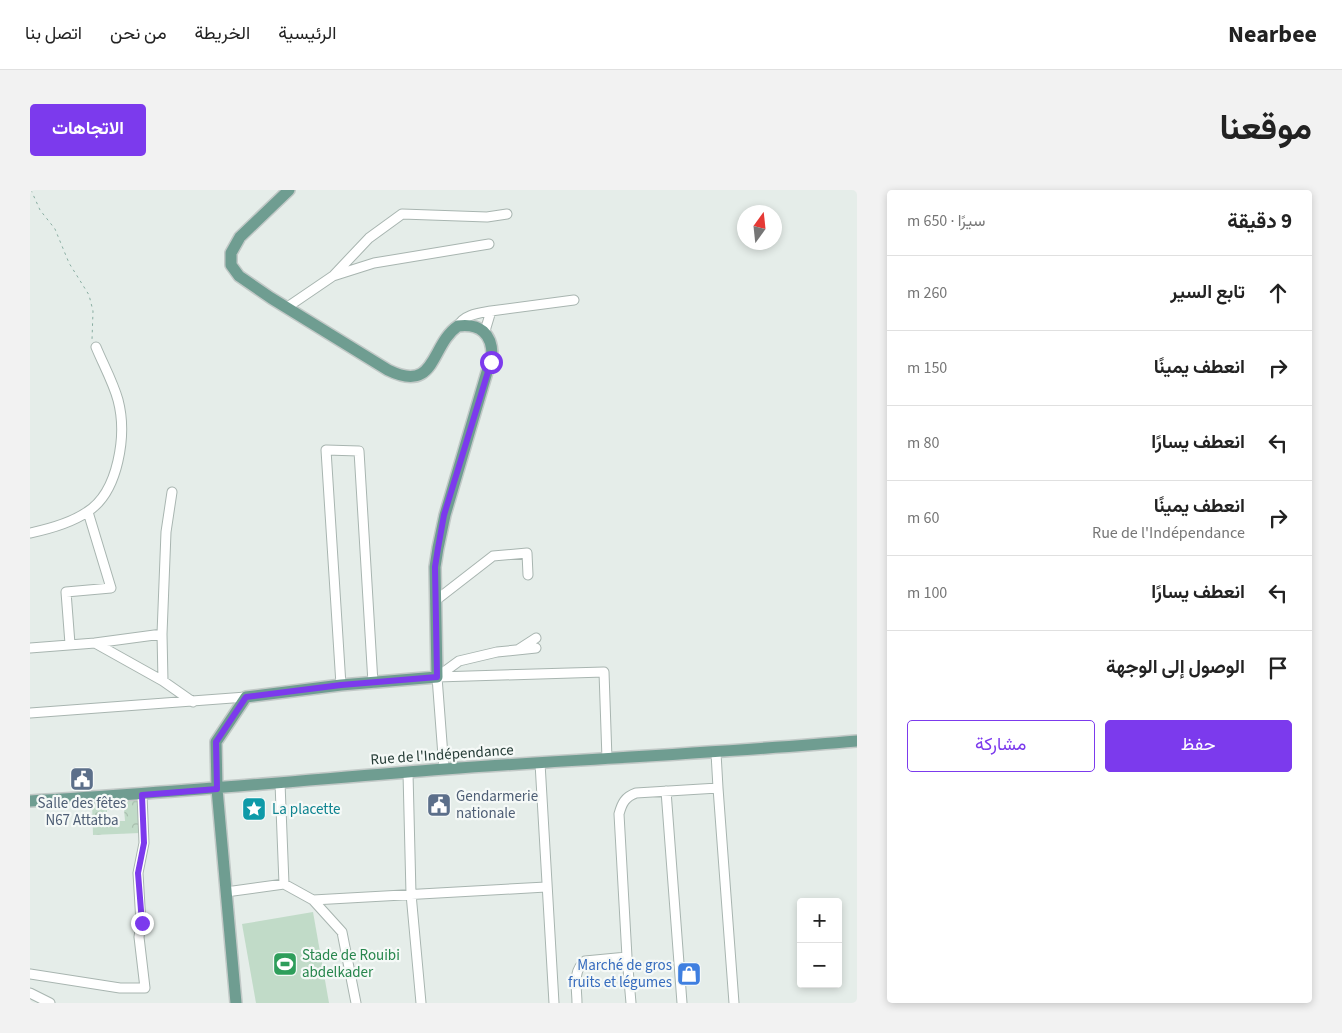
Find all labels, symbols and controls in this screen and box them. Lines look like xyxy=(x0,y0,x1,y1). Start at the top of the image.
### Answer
text: Nearbee xyxy=(1228,17,1317,52)
text: اتصل بنا xyxy=(25,21,82,46)
text: من نحن xyxy=(110,21,167,46)
text: الخريطة xyxy=(195,21,250,46)
text: الرئيسية xyxy=(278,21,336,46)
text: موقعنا xyxy=(1219,103,1312,153)
button: الاتجاهات xyxy=(30,104,146,156)
north arrow xyxy=(737,205,782,250)
text: 9 دقيقة xyxy=(1227,206,1292,236)
text: سيرًا · 650 m xyxy=(907,210,985,232)
text: تابع السير xyxy=(1170,279,1245,306)
icon: ahead xyxy=(1264,279,1292,307)
text: 260 m xyxy=(907,282,947,304)
route start xyxy=(480,351,503,374)
text: انعطف يمينًا xyxy=(1154,354,1245,381)
icon: right xyxy=(1264,354,1292,382)
text: 150 m xyxy=(907,357,947,379)
text: انعطف يسارًا xyxy=(1151,429,1245,456)
icon: left xyxy=(1264,429,1292,457)
text: 80 m xyxy=(907,432,939,454)
text: انعطف يمينًا xyxy=(1154,493,1245,520)
icon: right xyxy=(1264,504,1292,532)
text: 60 m xyxy=(907,507,939,529)
text: Rue de l'Indépendance xyxy=(1092,522,1245,544)
text: انعطف يسارًا xyxy=(1151,579,1245,606)
icon: left xyxy=(1264,579,1292,607)
text: 100 m xyxy=(907,582,947,604)
text: الوصول إلى الوجهة xyxy=(1106,654,1245,681)
icon: arrive xyxy=(1264,654,1292,682)
button: مشاركة xyxy=(907,720,1095,772)
button: حفظ xyxy=(1105,720,1292,772)
street label: Rue de l'Indépendance xyxy=(370,740,514,770)
public building icon: Salle des fêtes N67 Attatba xyxy=(69,766,95,792)
place label: Gendarmerie nationale xyxy=(456,786,538,824)
public building icon: Gendarmerie nationale xyxy=(426,792,452,818)
place label: Salle des fêtes N67 Attatba xyxy=(38,793,126,831)
place icon: La placette xyxy=(241,796,267,822)
place label: La placette xyxy=(272,799,340,820)
map controls xyxy=(797,898,842,988)
button: + xyxy=(797,898,842,943)
route end xyxy=(131,912,154,935)
button: − xyxy=(797,943,842,988)
place label: Stade de Rouibi abdelkader xyxy=(302,945,400,983)
sports icon: Stade de Rouibi abdelkader xyxy=(272,951,298,977)
place label: Marché de gros fruits et légumes xyxy=(568,955,672,993)
shop icon: Marché de gros fruits et légumes xyxy=(676,961,702,987)

